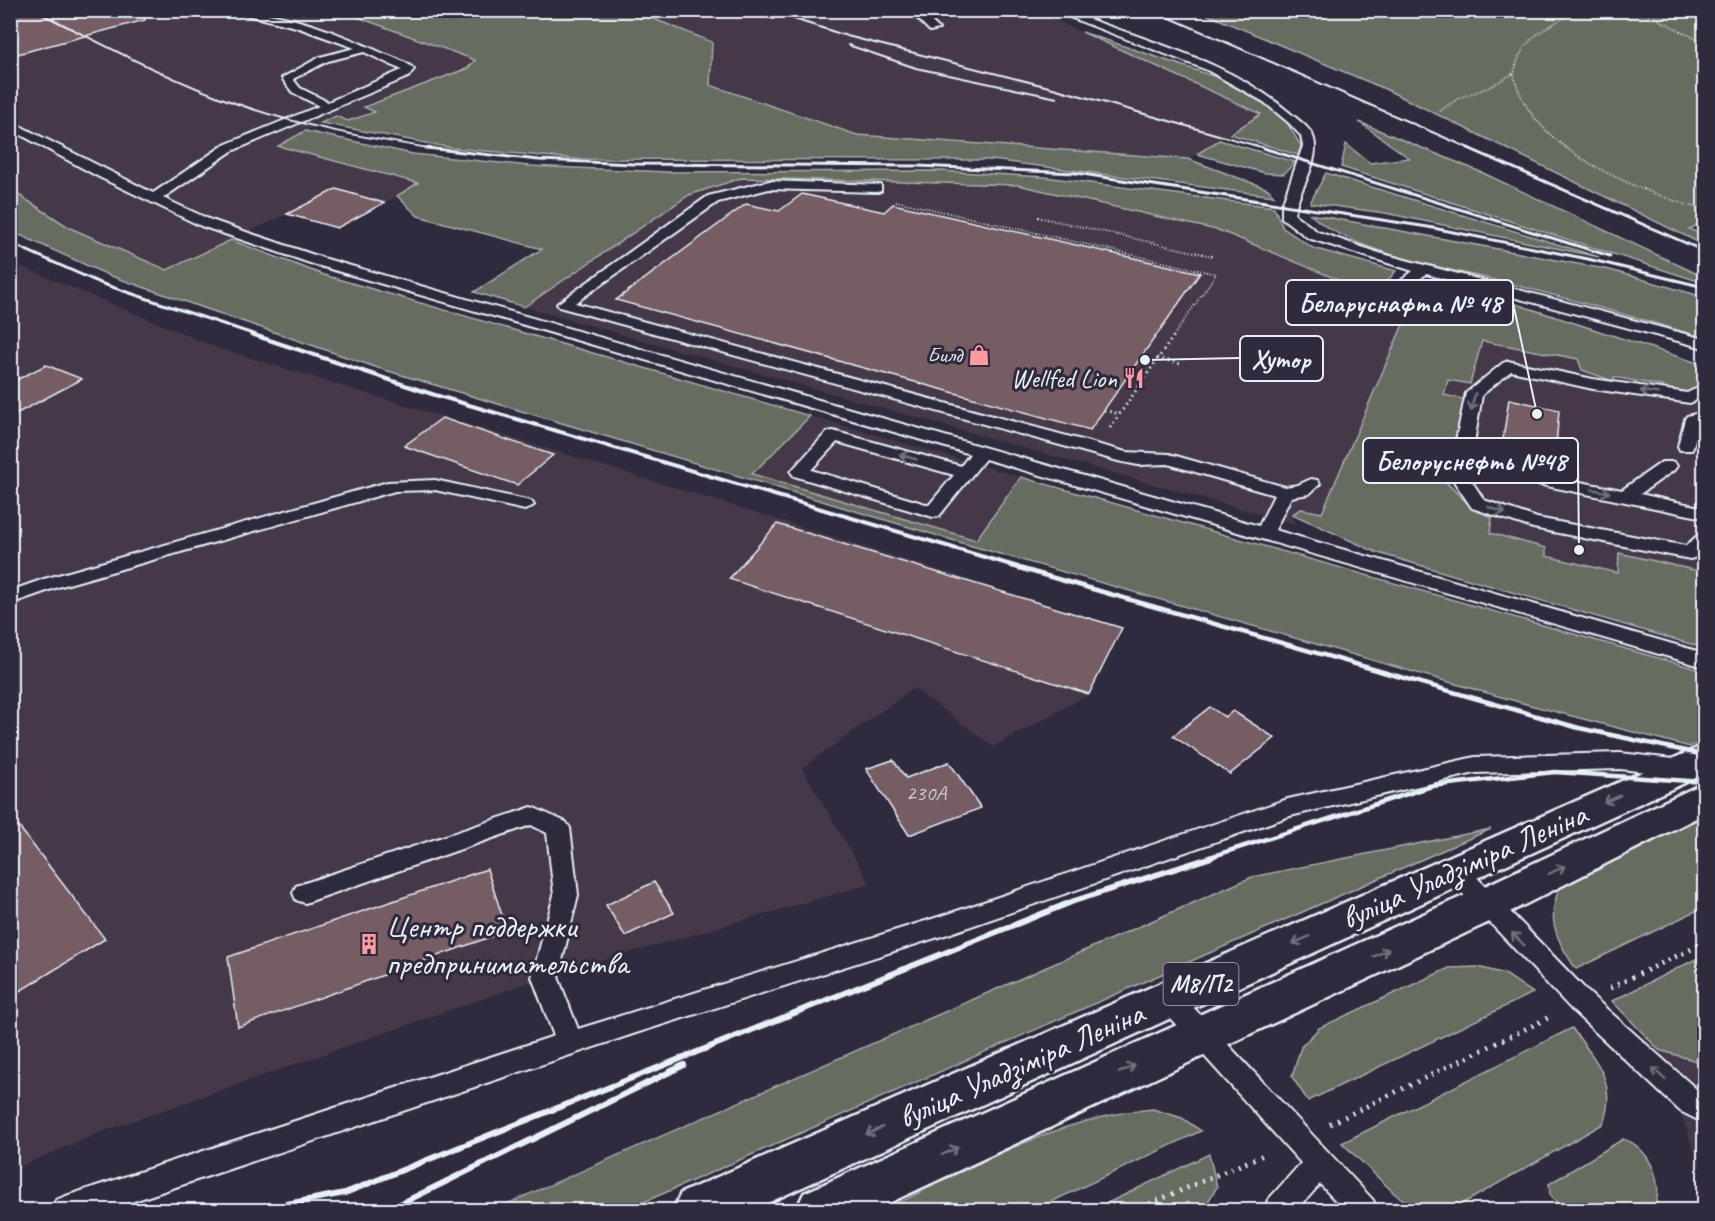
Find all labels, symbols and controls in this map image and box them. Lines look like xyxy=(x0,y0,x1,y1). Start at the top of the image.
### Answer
callout: Беларуснафта № 48 xyxy=(1286,280,1513,325)
text: Беларуснафта № 48 xyxy=(1298,286,1504,320)
callout: Хутор xyxy=(1240,336,1323,381)
place label: Билд xyxy=(927,341,964,369)
text: Хутор xyxy=(1251,342,1312,376)
shop icon: Билд xyxy=(967,343,991,367)
place label: Wellfed Lion xyxy=(1011,362,1117,395)
restaurant icon: Wellfed Lion xyxy=(1122,366,1146,390)
one-way arrow xyxy=(1639,386,1659,397)
one-way arrow xyxy=(1467,392,1479,411)
callout: Белоруснефть №48 xyxy=(1363,438,1578,483)
text: Белоруснефть №48 xyxy=(1376,444,1569,478)
one-way arrow xyxy=(899,451,918,462)
one-way arrow xyxy=(1592,486,1611,498)
one-way arrow xyxy=(1487,506,1506,517)
house number: 230А xyxy=(906,779,947,807)
street label: вуліца Уладзіміра Леніна xyxy=(1335,793,1595,939)
one-way arrow xyxy=(1604,793,1622,805)
one-way arrow xyxy=(1548,863,1566,875)
place label: Центр поддержки предпринимательства xyxy=(386,906,631,984)
one-way arrow xyxy=(1511,931,1526,946)
building icon: Центр поддержки предпринимательства xyxy=(357,932,381,956)
one-way arrow xyxy=(1292,934,1310,946)
one-way arrow xyxy=(1372,946,1390,957)
road number: М8/П2 xyxy=(1164,963,1238,1005)
street label: вуліца Уладзіміра Леніна xyxy=(892,992,1152,1138)
one-way arrow xyxy=(1118,1063,1136,1075)
one-way arrow xyxy=(1652,1066,1667,1081)
one-way arrow xyxy=(865,1126,883,1138)
one-way arrow xyxy=(941,1144,959,1156)

